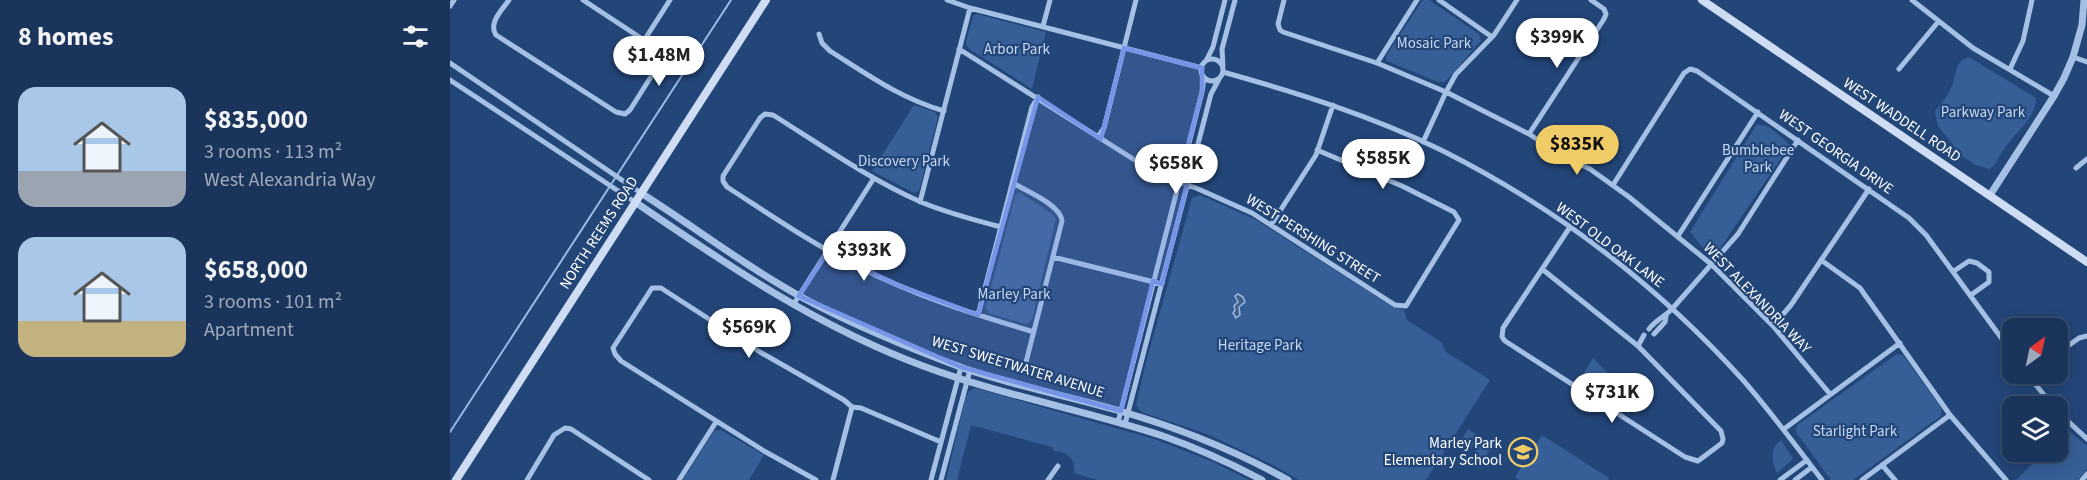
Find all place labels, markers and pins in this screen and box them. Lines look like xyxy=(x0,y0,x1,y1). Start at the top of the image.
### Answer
pin: $399K xyxy=(1515,18,1599,69)
pin: $1.48M xyxy=(610,36,708,87)
pin: $835K xyxy=(1535,125,1619,176)
pin: $585K xyxy=(1341,139,1425,190)
pin: $658K xyxy=(1134,144,1218,195)
pin: $393K xyxy=(822,231,906,282)
pin: $569K xyxy=(707,308,791,359)
pin: $731K xyxy=(1570,373,1654,424)
place label: Marley Park Elementary School xyxy=(1384,433,1503,471)
school or university icon: Marley Park Elementary School xyxy=(1507,436,1539,468)

